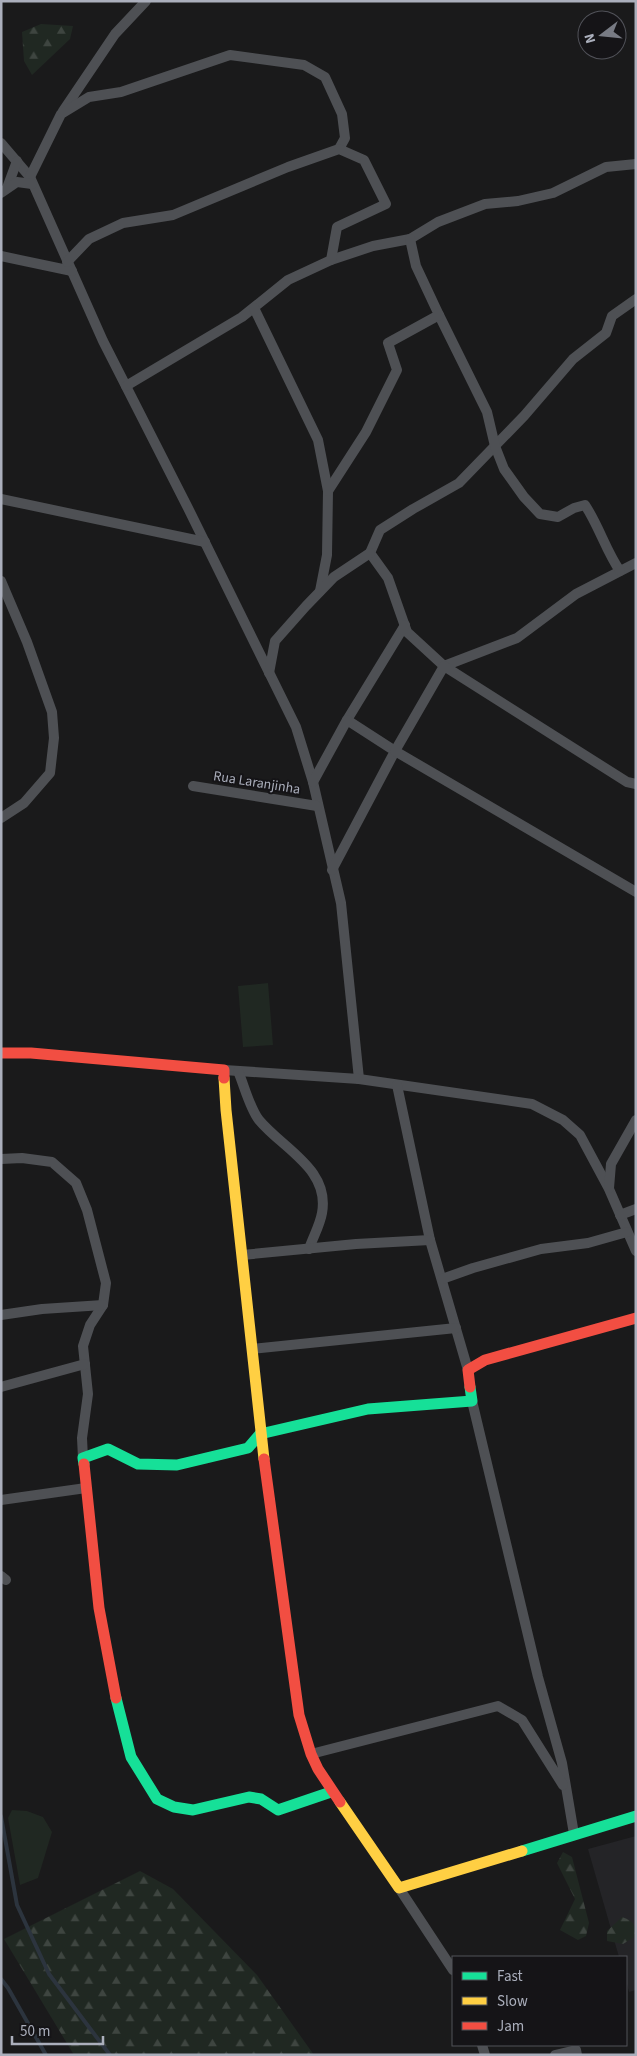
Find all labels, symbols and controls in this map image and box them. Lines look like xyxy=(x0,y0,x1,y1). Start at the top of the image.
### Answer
north arrow xyxy=(577,10,627,60)
text: N xyxy=(580,31,601,46)
street label: Rua Laranjinha xyxy=(212,766,302,800)
legend xyxy=(452,1956,627,2046)
text: Fast xyxy=(497,1966,523,1987)
text: Slow xyxy=(497,1991,528,2012)
scale bar xyxy=(12,2014,104,2046)
text: Jam xyxy=(497,2016,524,2037)
text: 50 m xyxy=(20,2021,50,2042)

